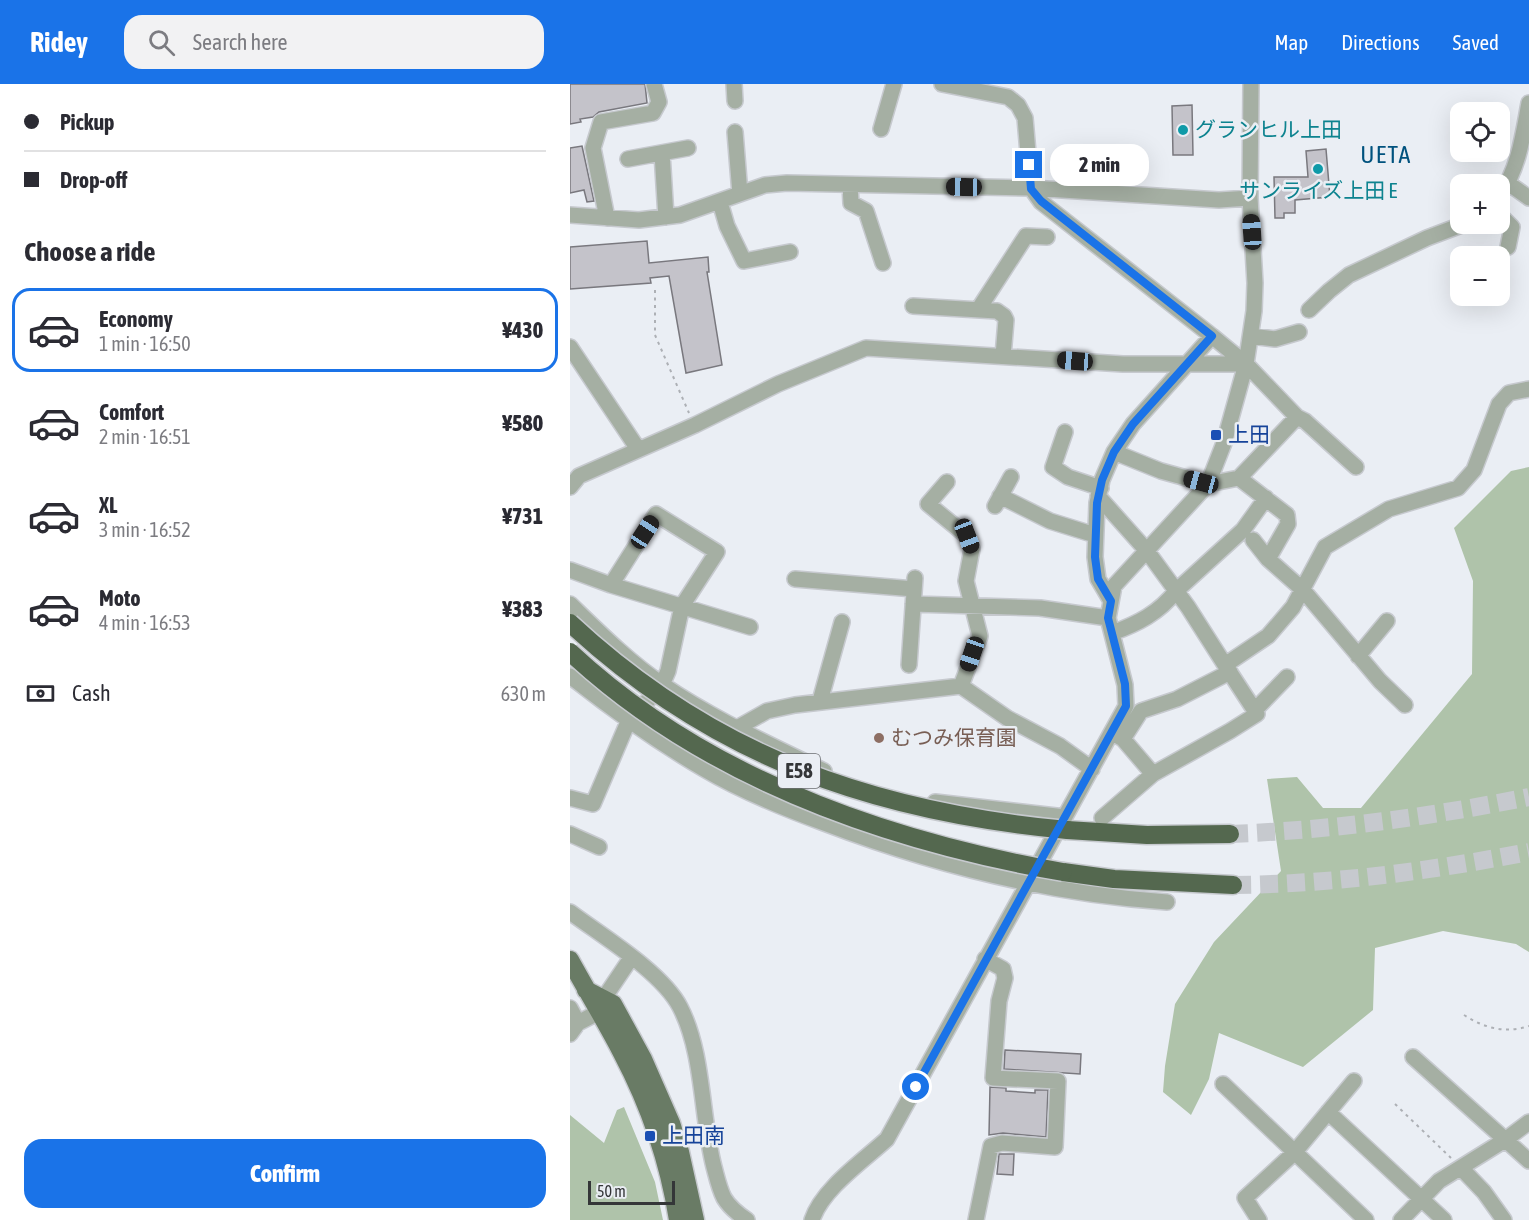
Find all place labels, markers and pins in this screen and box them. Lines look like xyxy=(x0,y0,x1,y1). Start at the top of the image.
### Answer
place label: グランヒル上田 xyxy=(1195,117,1342,141)
marker: グランヒル上田 xyxy=(1176,123,1190,137)
marker: サンライズ上田 E xyxy=(1311,162,1325,176)
place label: サンライズ上田 E xyxy=(1239,178,1397,202)
place label: 上田 xyxy=(1228,422,1270,446)
marker: 上田 xyxy=(1209,428,1223,442)
place label: むつみ保育園 xyxy=(891,725,1017,749)
marker: むつみ保育園 xyxy=(872,731,886,745)
place label: 上田南 xyxy=(662,1123,725,1147)
marker: 上田南 xyxy=(643,1129,657,1143)

